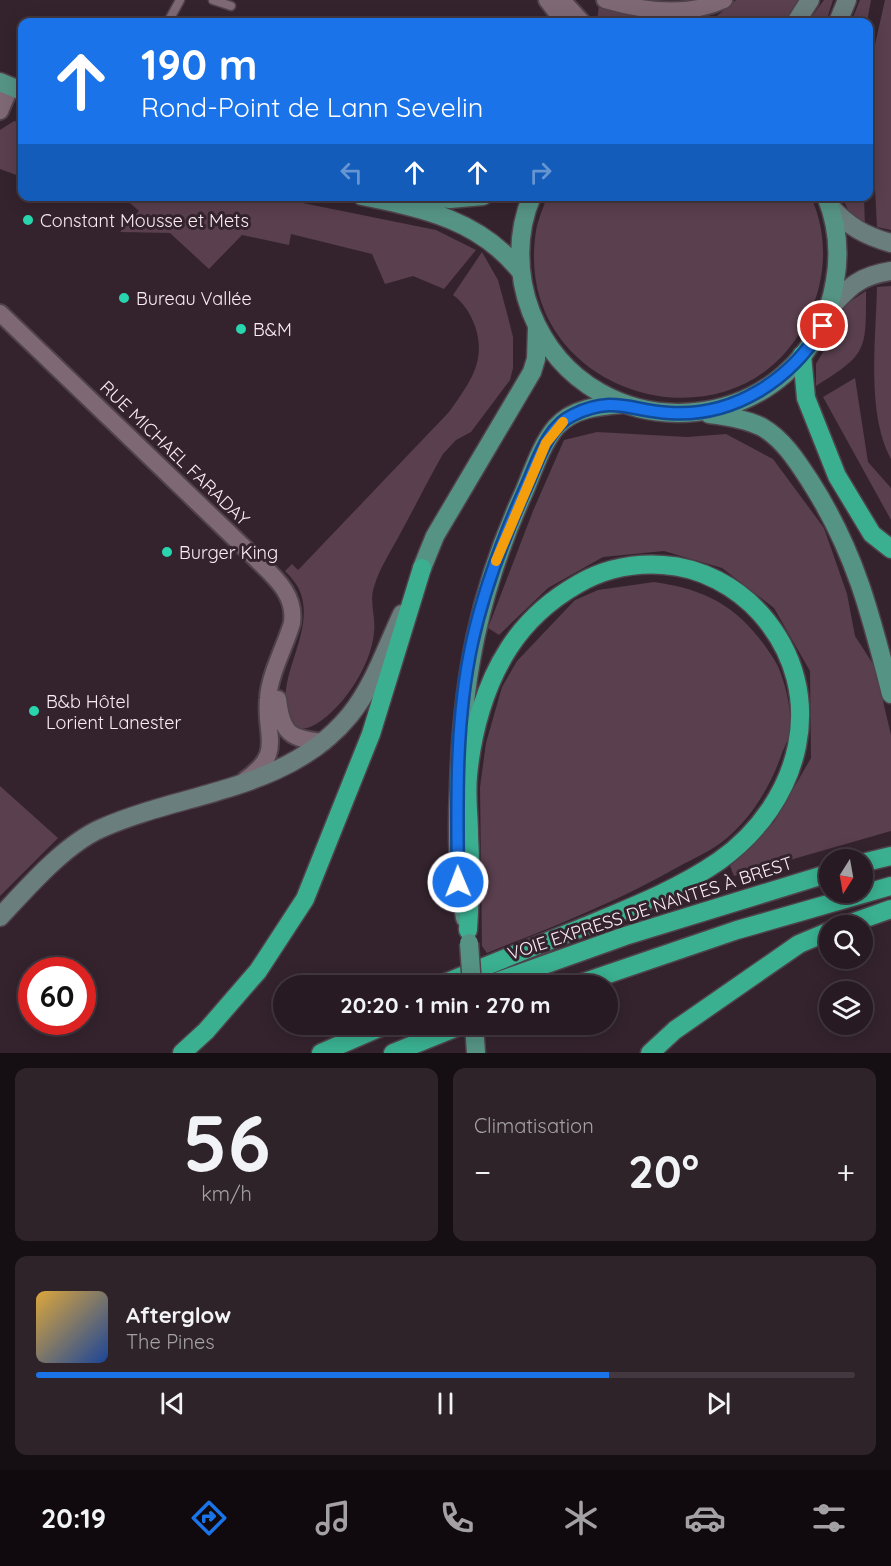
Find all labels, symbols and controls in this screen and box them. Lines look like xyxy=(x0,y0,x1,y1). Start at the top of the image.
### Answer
text: 190 m xyxy=(141,38,257,91)
icon: ahead xyxy=(42,42,120,120)
text: Rond-Point de Lann Sevelin xyxy=(141,90,483,124)
icon: left xyxy=(335,156,368,189)
icon: ahead xyxy=(398,156,431,189)
icon: ahead xyxy=(461,156,494,189)
icon: right xyxy=(524,156,557,189)
place label: Constant Mousse et Mets xyxy=(40,209,249,232)
marker: Constant Mousse et Mets xyxy=(21,213,35,227)
place label: Bureau Vallée xyxy=(136,287,252,310)
marker: Bureau Vallée xyxy=(117,291,131,305)
pin xyxy=(797,300,848,351)
icon: arrive xyxy=(806,309,839,342)
place label: B&M xyxy=(253,318,292,341)
marker: B&M xyxy=(234,322,248,336)
street label: RUE MICHAEL FARADAY xyxy=(95,376,255,530)
place label: Burger King xyxy=(179,541,278,564)
marker: Burger King xyxy=(160,545,174,559)
place label: B&b Hôtel Lorient Lanester xyxy=(46,690,182,734)
marker: B&b Hôtel Lorient Lanester xyxy=(27,704,41,718)
north arrow xyxy=(819,849,873,903)
map controls xyxy=(819,849,873,1035)
position arrow xyxy=(426,850,490,914)
street label: VOIE EXPRESS DE NANTES À BREST xyxy=(505,851,795,965)
button: search xyxy=(819,915,873,969)
speed limit sign: 60 xyxy=(18,957,96,1035)
button: layers xyxy=(819,981,873,1035)
text: 20:20 · 1 min · 270 m xyxy=(340,991,551,1019)
text: 56 xyxy=(182,1093,271,1191)
text: Climatisation xyxy=(474,1113,594,1138)
text: 20° xyxy=(628,1143,699,1199)
text: − xyxy=(474,1151,491,1192)
text: + xyxy=(836,1151,855,1192)
text: km/h xyxy=(201,1181,252,1206)
text: Afterglow xyxy=(126,1301,231,1329)
text: The Pines xyxy=(126,1329,215,1354)
icon: previous xyxy=(156,1387,189,1420)
icon: pause xyxy=(429,1387,462,1420)
icon: next xyxy=(702,1387,735,1420)
icon: directions xyxy=(188,1497,230,1539)
icon: music xyxy=(312,1497,354,1539)
icon: phone xyxy=(436,1497,478,1539)
icon: climate xyxy=(560,1497,602,1539)
icon: car xyxy=(684,1497,726,1539)
icon: filters xyxy=(808,1497,850,1539)
text: 20:19 xyxy=(41,1501,106,1535)

